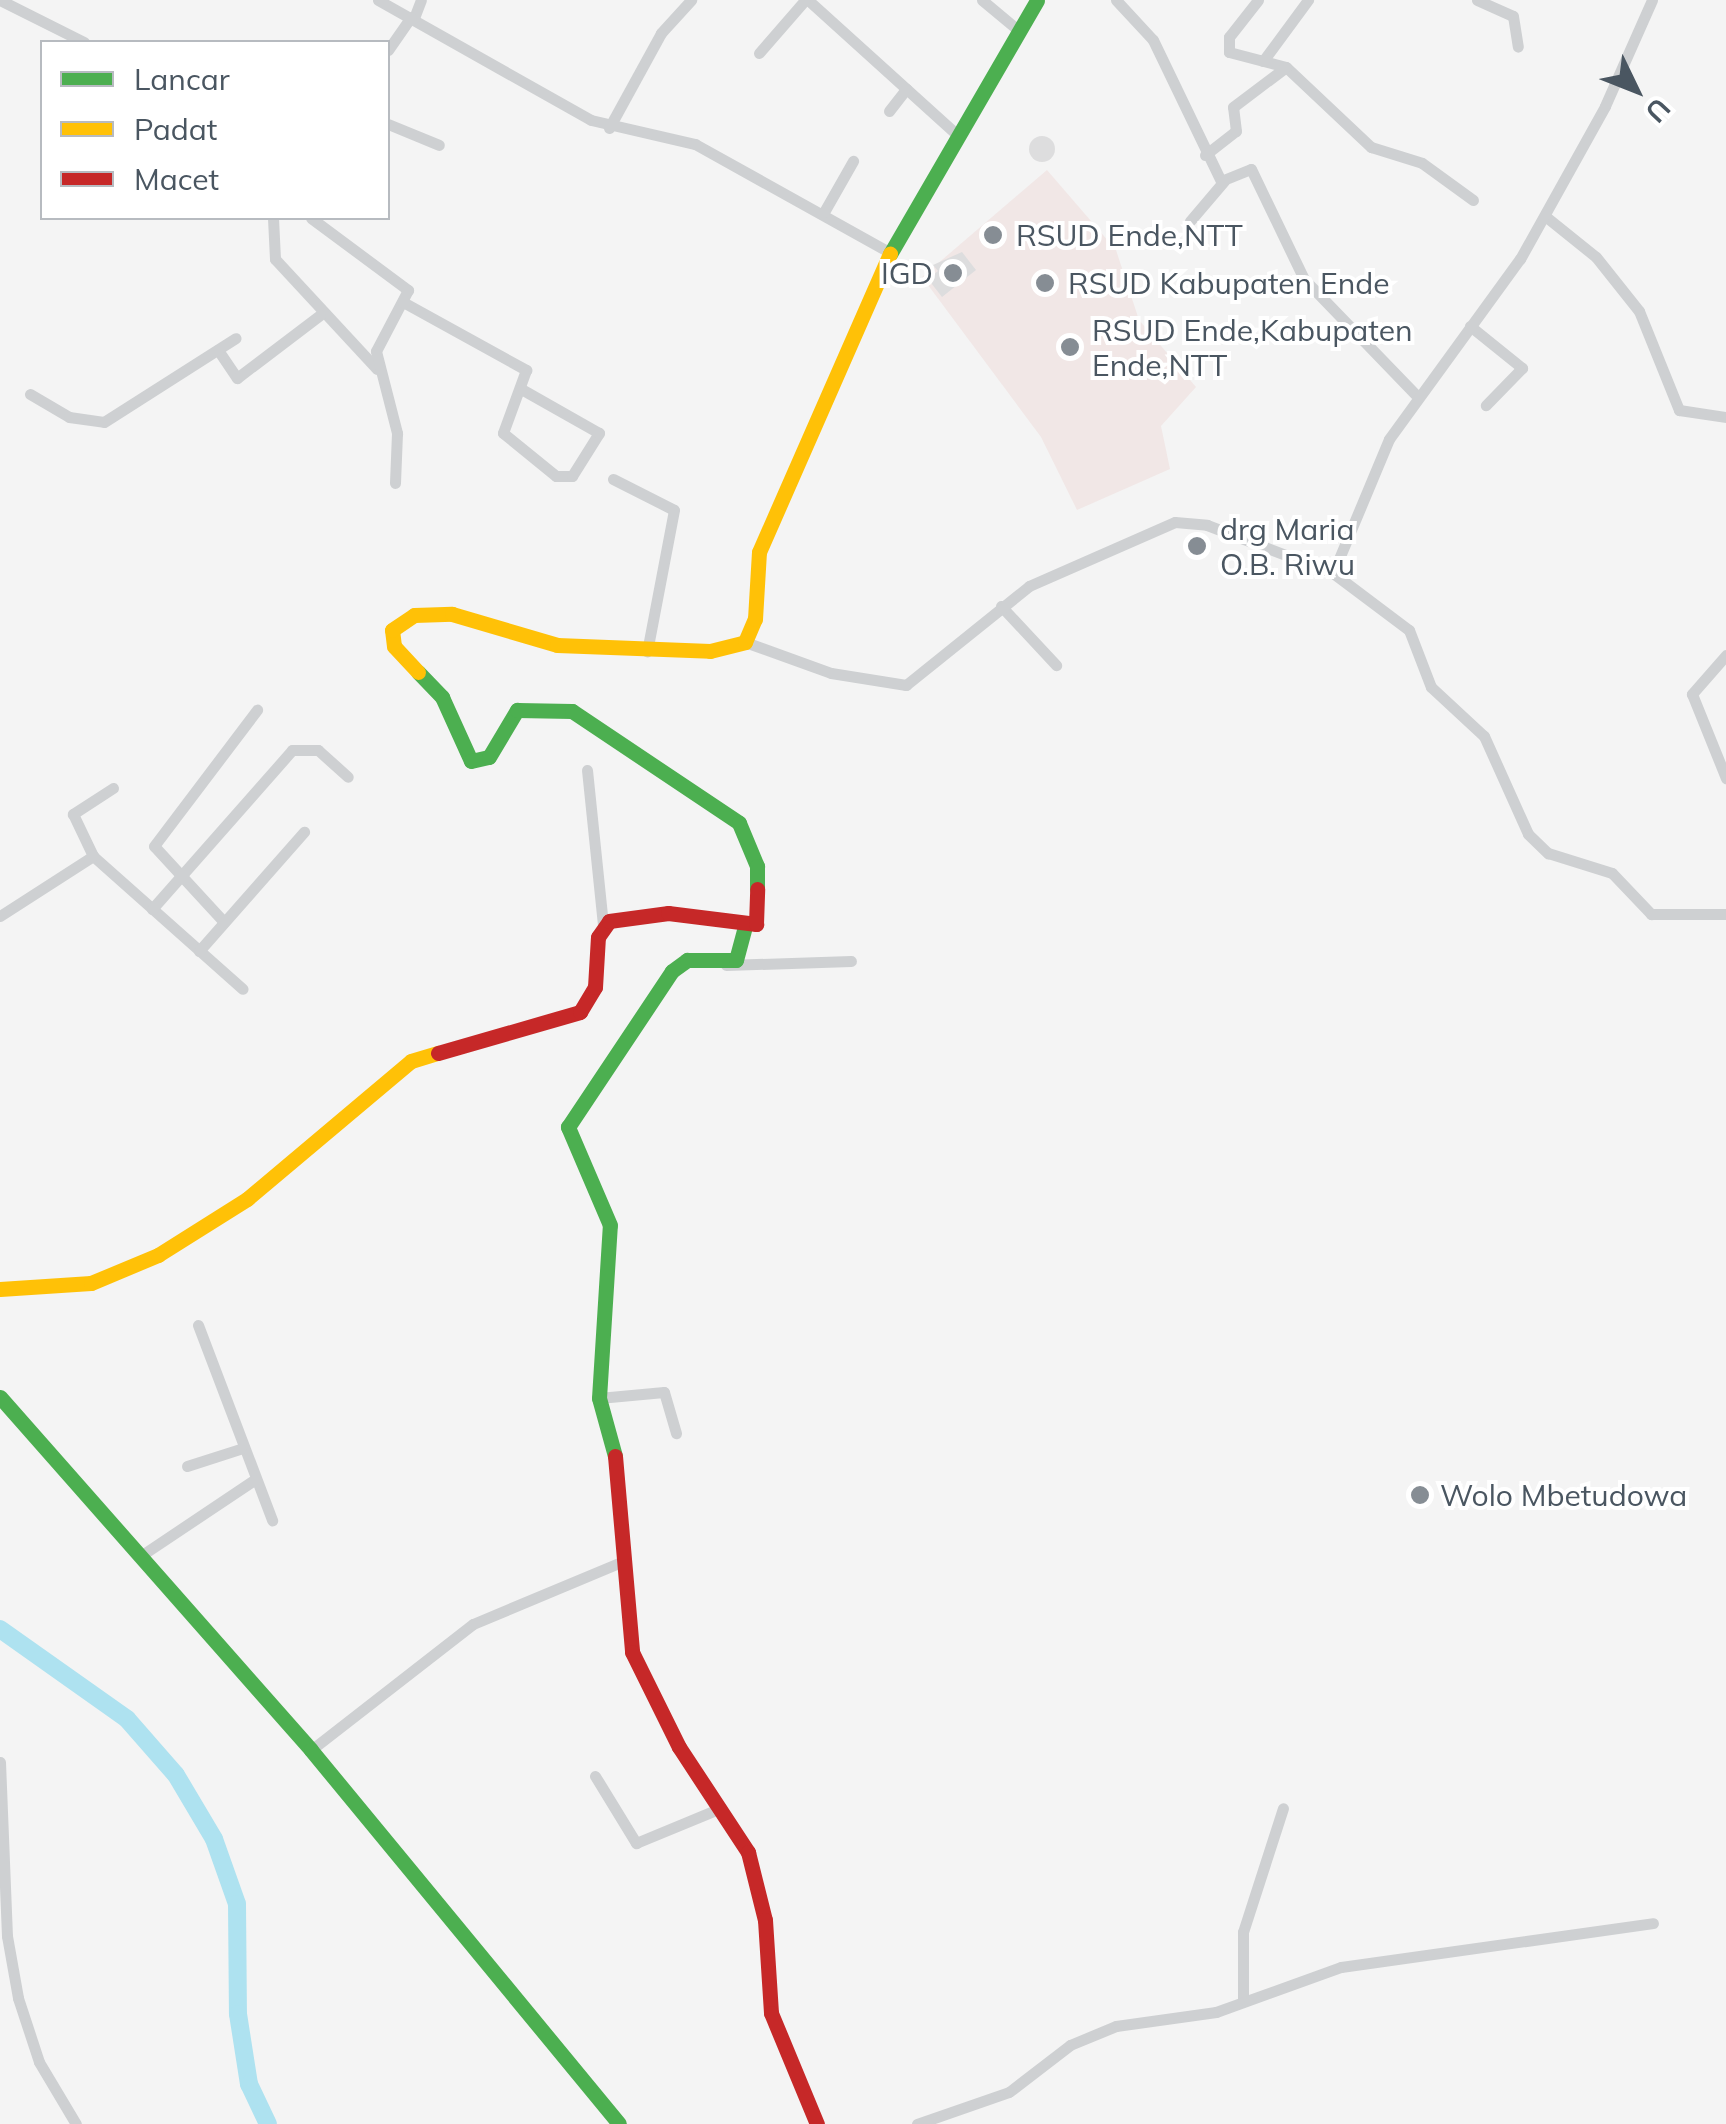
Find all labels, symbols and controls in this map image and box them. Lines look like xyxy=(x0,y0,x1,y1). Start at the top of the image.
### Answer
legend xyxy=(40,40,390,220)
north arrow xyxy=(1586,40,1686,140)
text: Lancar xyxy=(134,60,230,98)
text: U xyxy=(1638,91,1678,130)
text: Padat xyxy=(134,110,217,148)
text: Macet xyxy=(134,160,219,198)
place label: RSUD Ende,NTT xyxy=(1016,217,1243,253)
marker: RSUD Ende,NTT xyxy=(980,222,1006,248)
place label: IGD xyxy=(881,255,933,291)
marker: IGD xyxy=(942,262,964,284)
place label: RSUD Kabupaten Ende xyxy=(1068,265,1390,301)
marker: RSUD Kabupaten Ende xyxy=(1032,270,1058,296)
place label: RSUD Ende,Kabupaten Ende,NTT xyxy=(1092,312,1413,382)
marker: RSUD Ende,Kabupaten Ende,NTT xyxy=(1057,334,1083,360)
place label: drg Maria O.B. Riwu xyxy=(1220,511,1355,582)
marker: drg Maria O.B. Riwu xyxy=(1184,533,1210,559)
place label: Wolo Mbetudowa xyxy=(1440,1477,1687,1513)
marker: Wolo Mbetudowa xyxy=(1409,1484,1431,1506)

